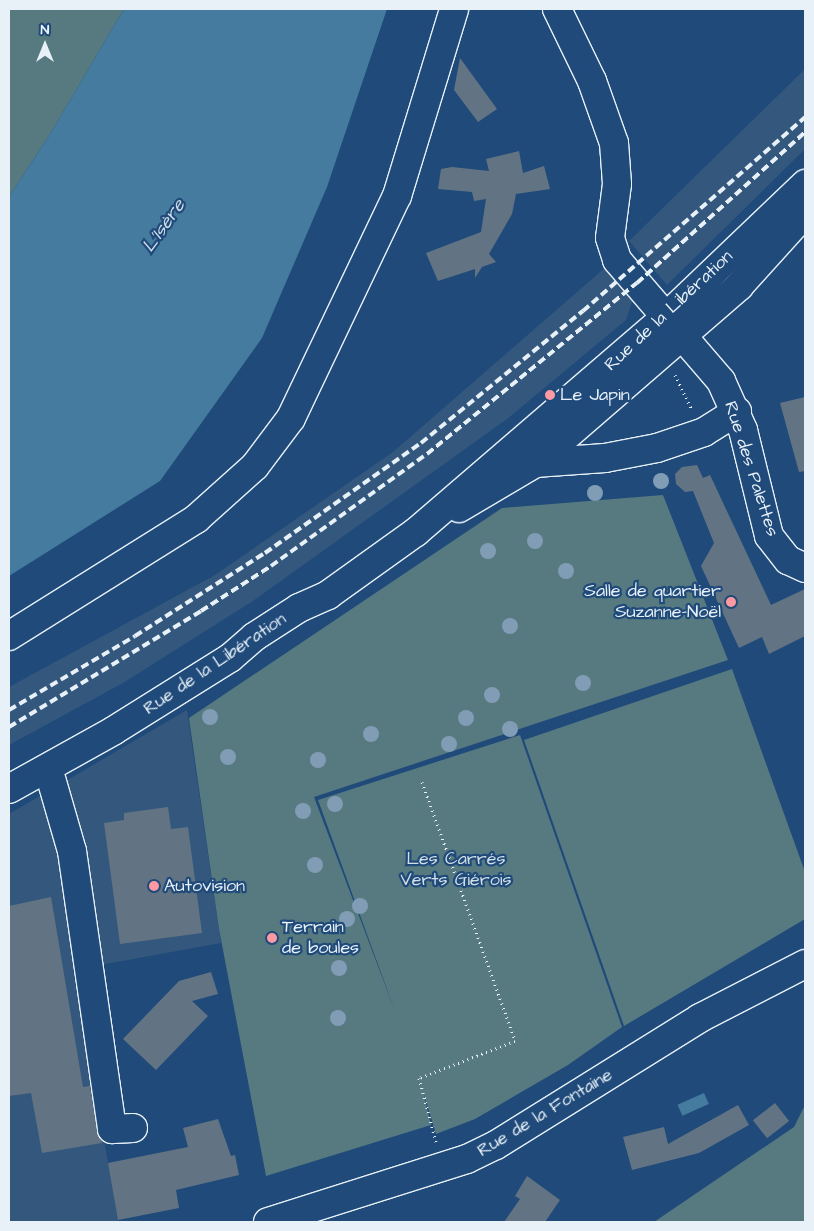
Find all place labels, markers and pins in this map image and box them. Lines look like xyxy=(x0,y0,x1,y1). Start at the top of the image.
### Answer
place label: Le Japin xyxy=(560,384,630,406)
marker: Le Japin xyxy=(544,389,556,401)
place label: Salle de quartier Suzanne-Noël xyxy=(584,581,721,624)
marker: Salle de quartier Suzanne-Noël xyxy=(725,596,737,608)
place label: Autovision xyxy=(164,875,245,897)
marker: Autovision xyxy=(148,880,160,892)
place label: Terrain de boules xyxy=(282,917,359,960)
marker: Terrain de boules xyxy=(266,932,278,944)

